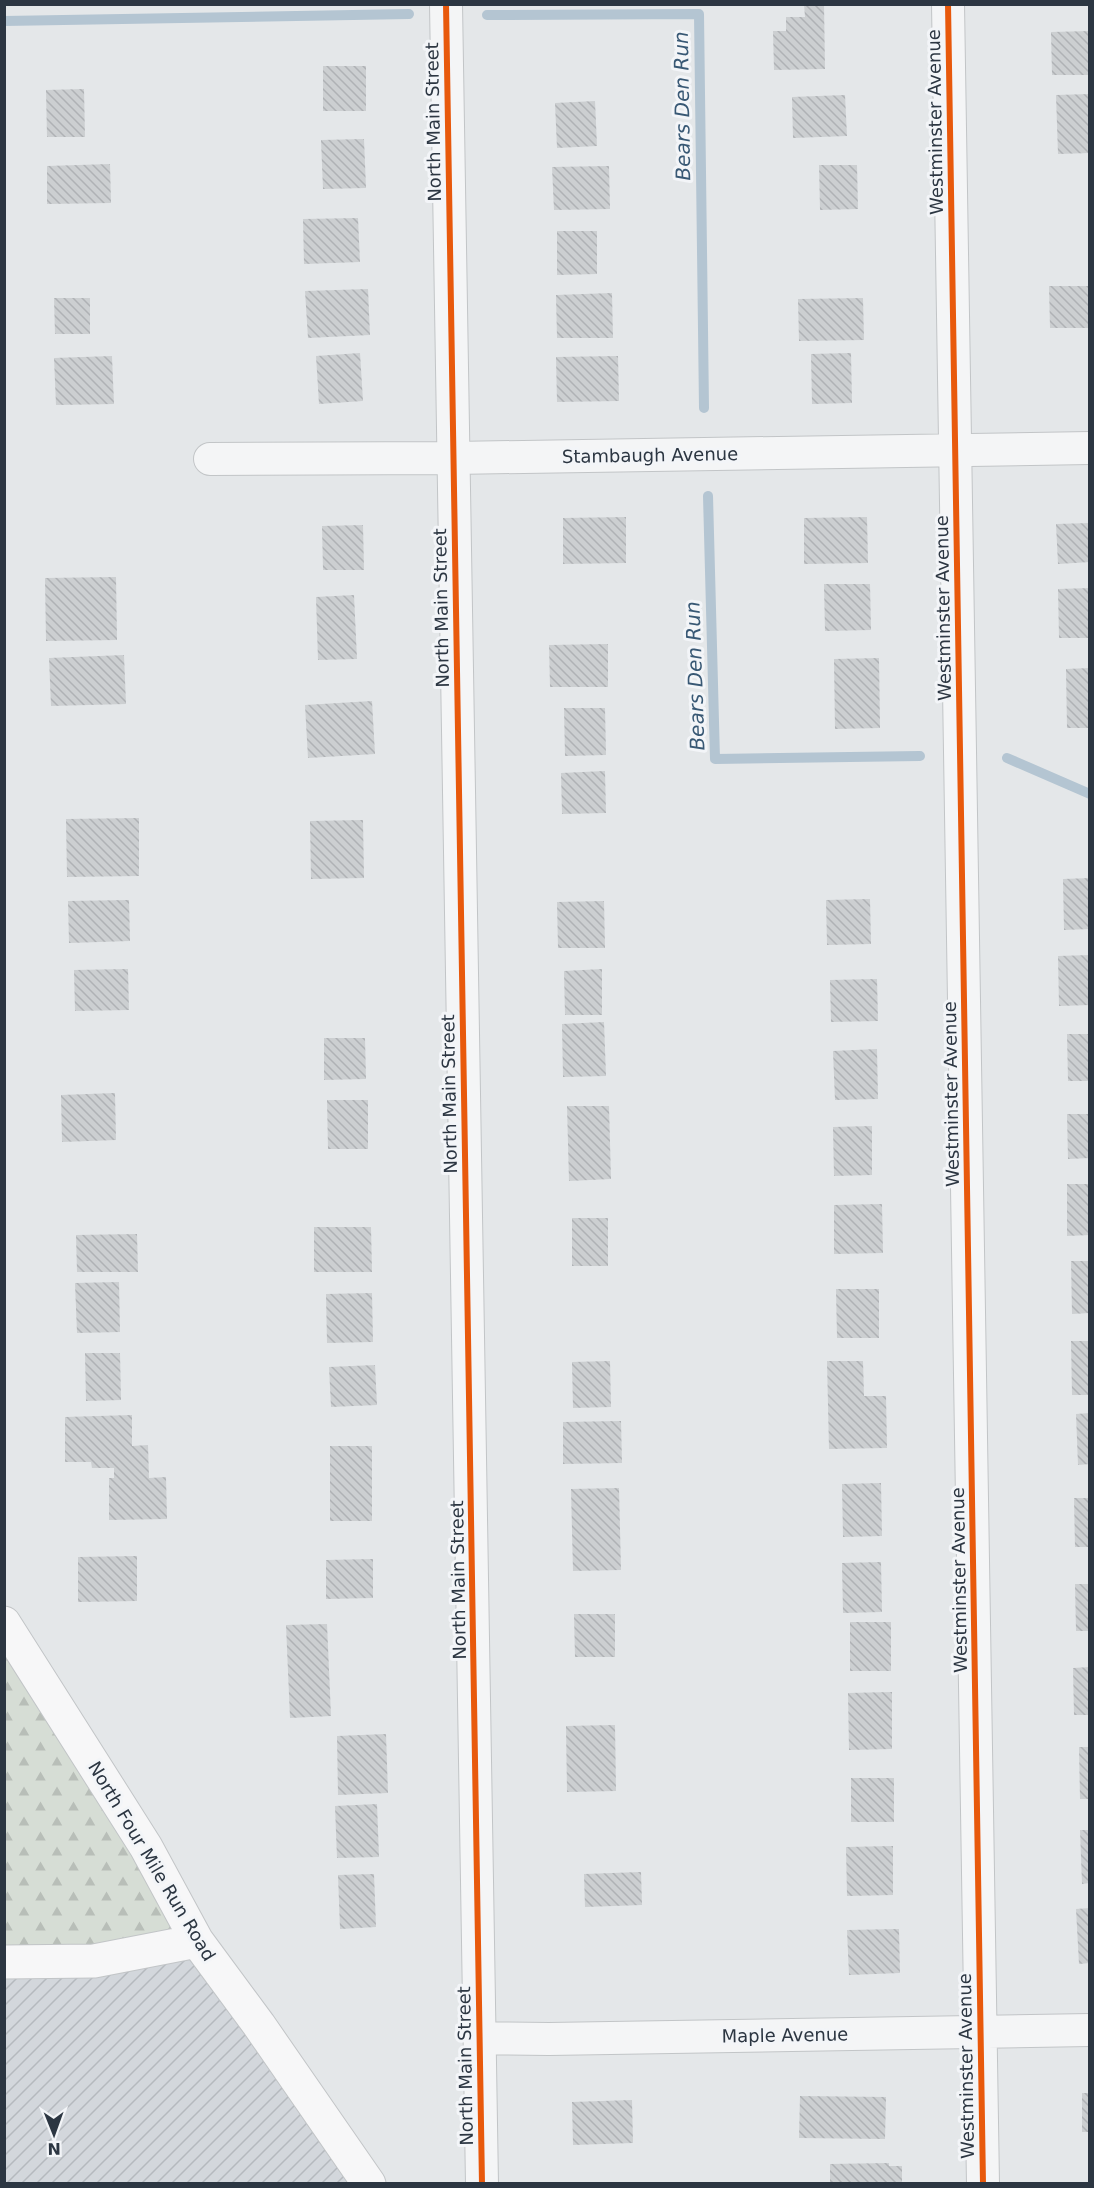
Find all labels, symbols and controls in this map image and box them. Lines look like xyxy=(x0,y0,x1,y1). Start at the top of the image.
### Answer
street label: Westminster Avenue xyxy=(923,29,947,215)
water label: Bears Den Run xyxy=(669,31,695,181)
street label: North Main Street xyxy=(421,42,445,202)
street label: Stambaugh Avenue xyxy=(562,443,738,467)
street label: Westminster Avenue xyxy=(931,515,955,701)
street label: North Main Street xyxy=(429,528,453,688)
water label: Bears Den Run xyxy=(680,601,710,751)
street label: Westminster Avenue xyxy=(939,1001,963,1187)
street label: North Main Street xyxy=(437,1014,461,1174)
street label: Westminster Avenue xyxy=(947,1487,971,1673)
street label: North Main Street xyxy=(446,1500,470,1660)
street label: North Four Mile Run Road xyxy=(84,1757,220,1965)
street label: Westminster Avenue xyxy=(954,1973,978,2159)
street label: North Main Street xyxy=(453,1986,477,2146)
street label: Maple Avenue xyxy=(721,2023,849,2047)
north arrow xyxy=(24,2104,84,2164)
text: N xyxy=(47,2139,61,2158)

